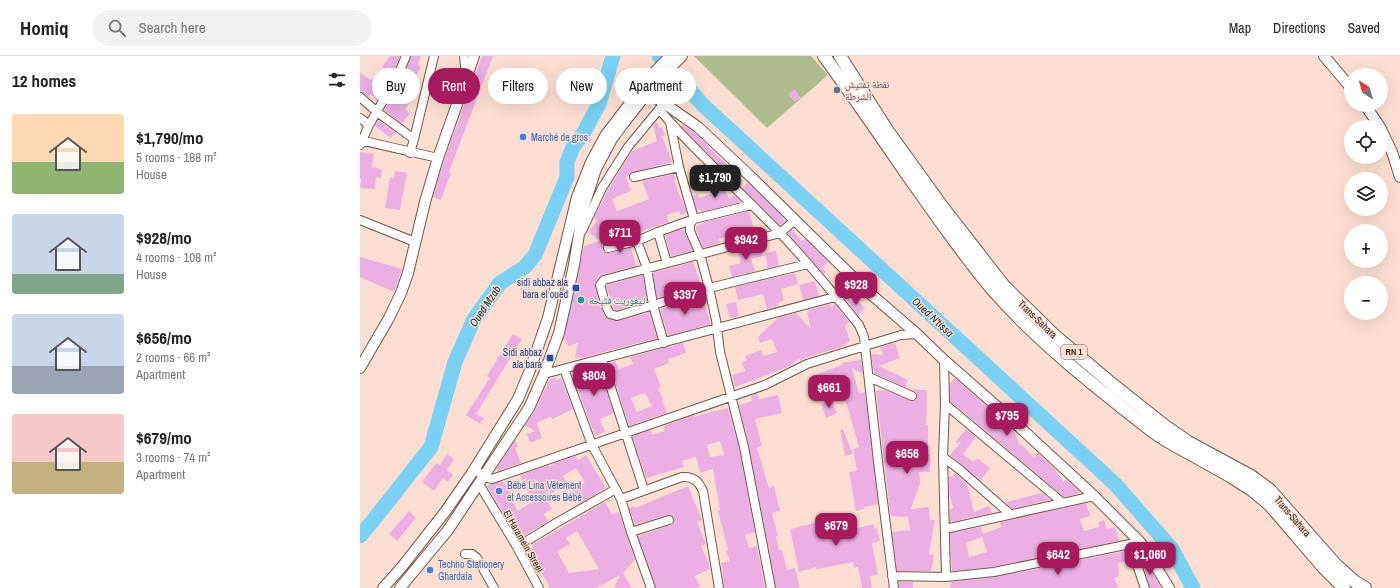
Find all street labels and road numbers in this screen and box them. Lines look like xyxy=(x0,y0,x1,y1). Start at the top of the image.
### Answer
street label: Trans-Sahara xyxy=(1015,297,1060,342)
road number: RN 1 xyxy=(1061,345,1087,359)
street label: Trans-Sahara xyxy=(1271,493,1314,540)
street label: El Haramein Street xyxy=(501,508,547,575)

